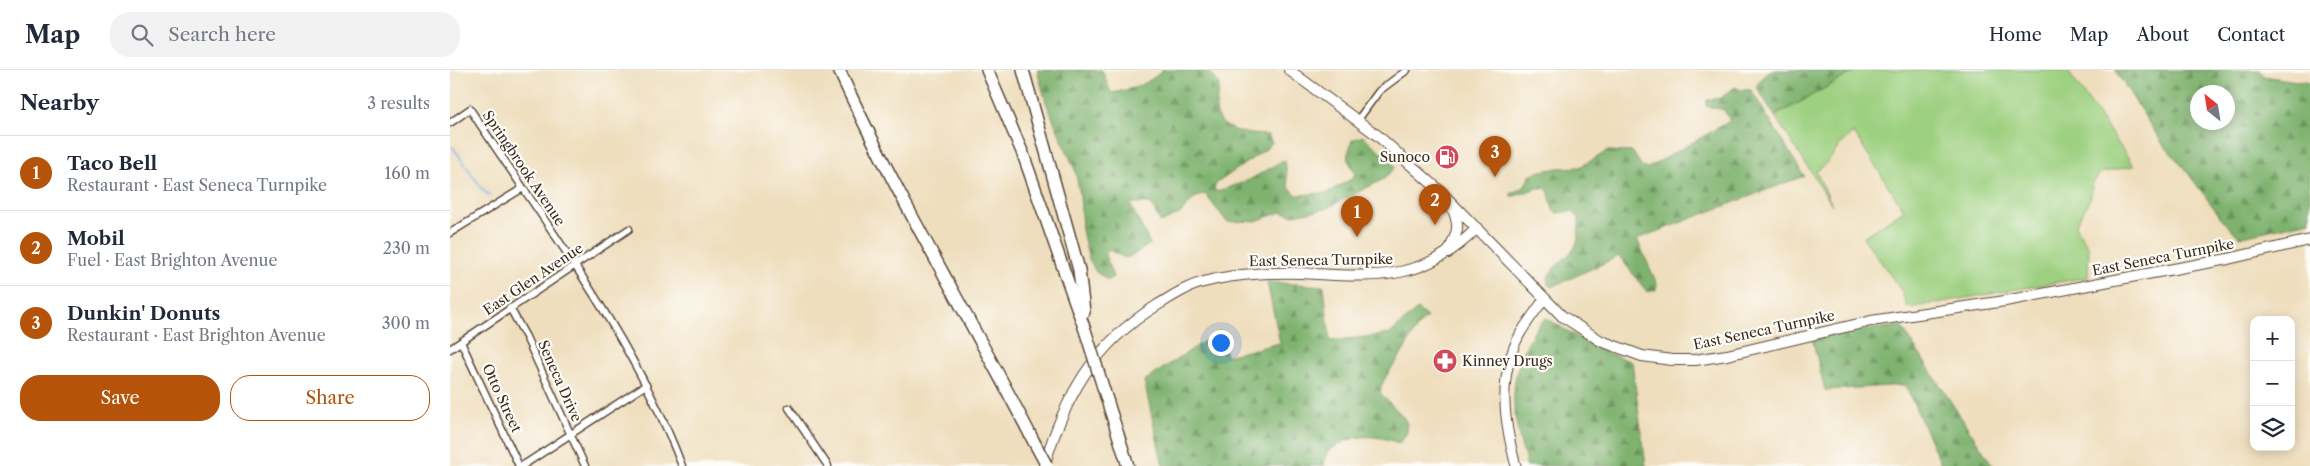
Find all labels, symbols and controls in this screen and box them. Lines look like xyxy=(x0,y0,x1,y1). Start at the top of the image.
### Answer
search box xyxy=(110,12,460,57)
text: Map xyxy=(25,20,80,49)
icon: search xyxy=(128,21,156,49)
text: Search here xyxy=(168,23,276,46)
text: Home xyxy=(1989,24,2042,46)
text: Map xyxy=(2070,24,2108,46)
text: About xyxy=(2136,24,2189,46)
text: Contact xyxy=(2217,24,2285,46)
north arrow xyxy=(2190,85,2235,130)
text: Nearby xyxy=(20,90,99,115)
text: 3 results xyxy=(367,93,430,113)
street label: Springbrook Avenue xyxy=(479,107,569,229)
pin: 3 xyxy=(1479,136,1511,177)
fuel station icon: Sunoco xyxy=(1434,144,1460,170)
place label: Sunoco xyxy=(1380,148,1430,166)
text: Taco Bell xyxy=(67,152,157,175)
text: 1 xyxy=(32,163,40,183)
text: 160 m xyxy=(385,163,430,183)
text: Restaurant · East Seneca Turnpike xyxy=(67,175,327,195)
pin: 2 xyxy=(1419,184,1451,225)
pin: 1 xyxy=(1341,196,1373,237)
text: Mobil xyxy=(67,227,125,250)
street label: East Seneca Turnpike xyxy=(2091,234,2236,280)
text: 2 xyxy=(31,238,41,258)
text: 230 m xyxy=(383,238,430,258)
street label: East Glen Avenue xyxy=(480,239,587,319)
text: Fuel · East Brighton Avenue xyxy=(67,250,277,270)
street label: East Seneca Turnpike xyxy=(1249,250,1393,270)
text: Dunkin' Donuts xyxy=(67,302,220,325)
street label: East Seneca Turnpike xyxy=(1692,306,1836,354)
text: 3 xyxy=(31,313,41,333)
text: 300 m xyxy=(382,313,430,333)
map controls xyxy=(2250,316,2295,451)
button: + xyxy=(2250,316,2295,361)
text: Restaurant · East Brighton Avenue xyxy=(67,325,326,345)
your location xyxy=(1208,330,1234,356)
street label: Seneca Drive xyxy=(534,337,586,425)
pharmacy icon: Kinney Drugs xyxy=(1432,348,1458,374)
place label: Kinney Drugs xyxy=(1462,352,1553,370)
street label: Otto Street xyxy=(478,361,526,435)
button: − xyxy=(2250,361,2295,406)
button: Save xyxy=(20,375,220,421)
button: Share xyxy=(230,375,430,421)
button: layers xyxy=(2250,406,2295,451)

